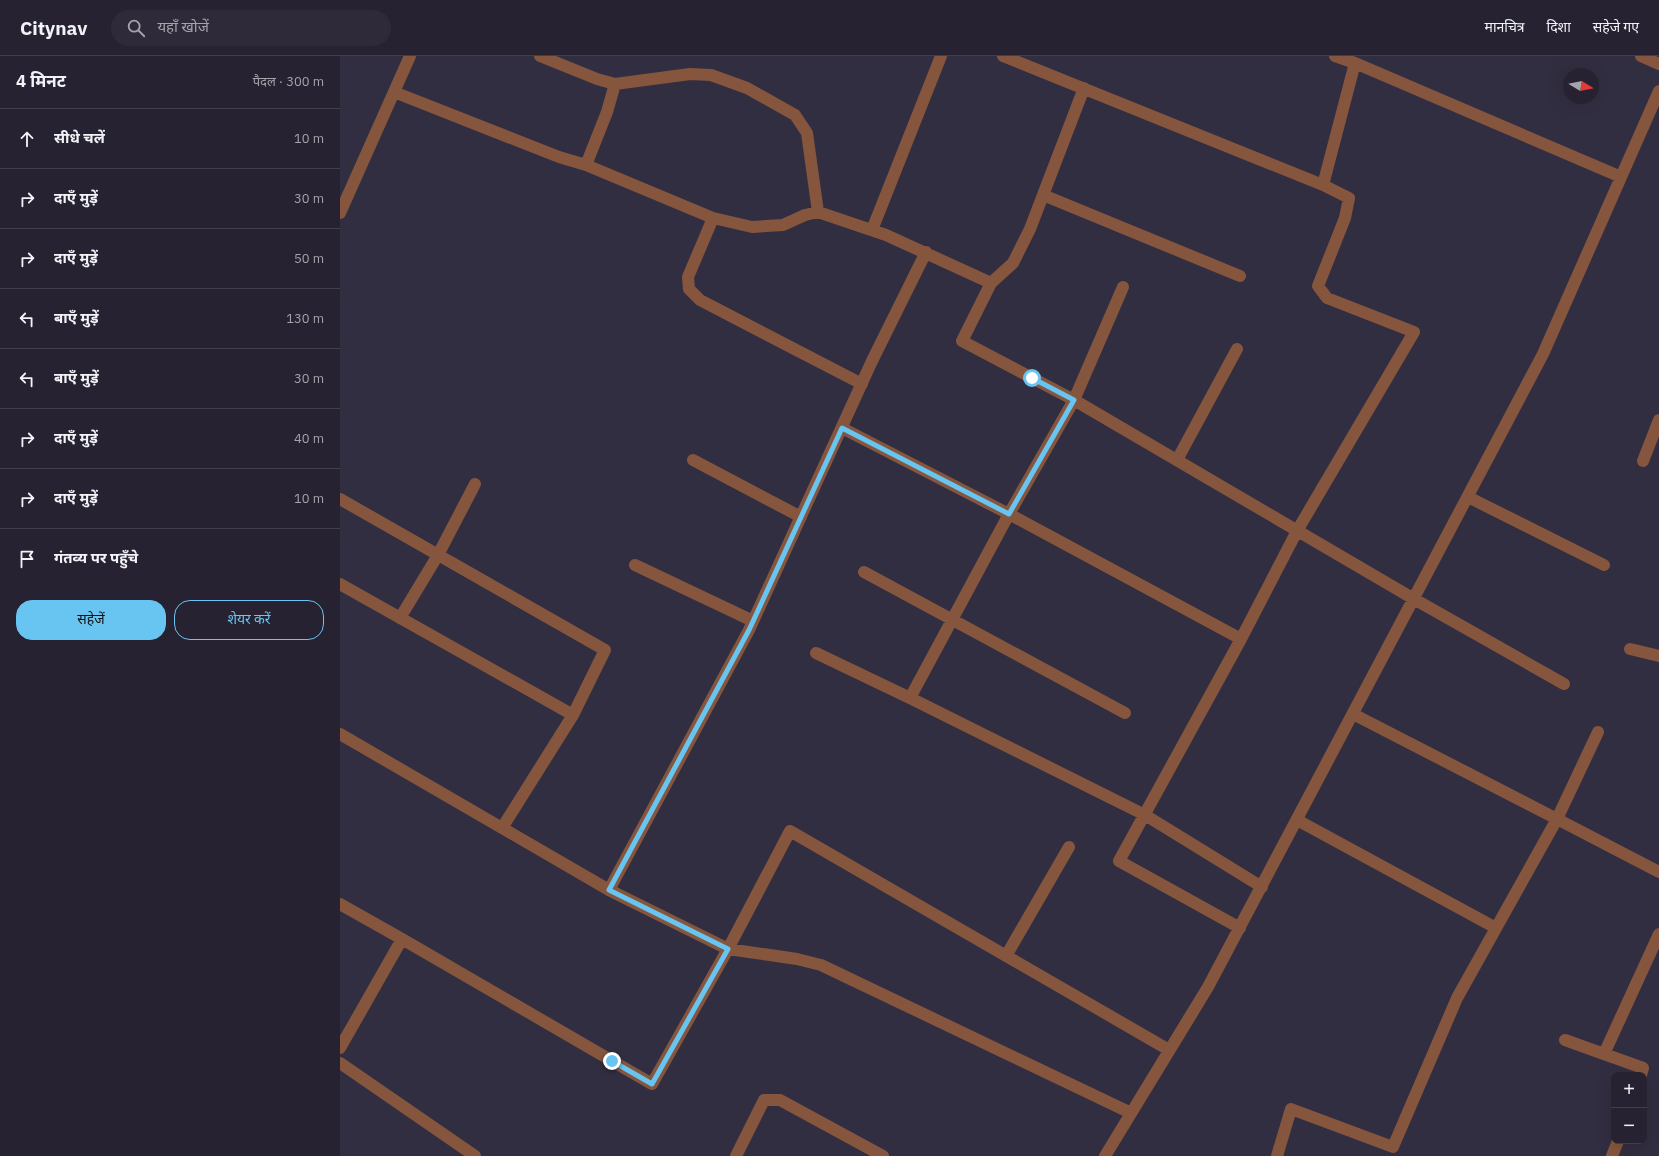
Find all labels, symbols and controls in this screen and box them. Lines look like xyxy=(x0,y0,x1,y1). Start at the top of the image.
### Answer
search box xyxy=(111,10,391,46)
text: Citynav xyxy=(20,16,87,40)
icon: search xyxy=(125,17,147,39)
text: यहाँ खोजें xyxy=(157,17,209,36)
text: मानचित्र xyxy=(1485,18,1525,36)
text: दिशा xyxy=(1547,18,1571,36)
text: सहेजे गए xyxy=(1593,18,1639,36)
north arrow xyxy=(1563,68,1599,104)
text: 4 मिनट xyxy=(16,70,66,92)
text: पैदल · 300 m xyxy=(253,73,324,90)
icon: ahead xyxy=(16,128,38,150)
text: सीधे चलें xyxy=(54,128,105,147)
text: 10 m xyxy=(294,130,324,147)
icon: right xyxy=(16,188,38,210)
text: दाएँ मुड़ें xyxy=(54,188,98,207)
text: 30 m xyxy=(294,190,324,207)
icon: right xyxy=(16,248,38,270)
text: दाएँ मुड़ें xyxy=(54,248,98,267)
text: 50 m xyxy=(294,250,324,267)
icon: left xyxy=(16,308,38,330)
text: बाएँ मुड़ें xyxy=(54,308,99,327)
text: 130 m xyxy=(286,310,324,327)
icon: left xyxy=(16,368,38,390)
text: बाएँ मुड़ें xyxy=(54,368,99,387)
route start xyxy=(1023,369,1041,387)
text: 30 m xyxy=(294,370,324,387)
icon: right xyxy=(16,428,38,450)
text: दाएँ मुड़ें xyxy=(54,428,98,447)
text: 40 m xyxy=(294,430,324,447)
icon: right xyxy=(16,488,38,510)
text: दाएँ मुड़ें xyxy=(54,488,98,507)
text: 10 m xyxy=(294,490,324,507)
icon: arrive xyxy=(16,548,38,570)
text: गंतव्य पर पहुँचे xyxy=(54,548,138,567)
button: सहेजें xyxy=(16,600,166,640)
button: शेयर करें xyxy=(174,600,324,640)
route end xyxy=(603,1052,621,1070)
map controls xyxy=(1611,1072,1647,1144)
button: + xyxy=(1611,1072,1647,1108)
button: − xyxy=(1611,1108,1647,1144)

